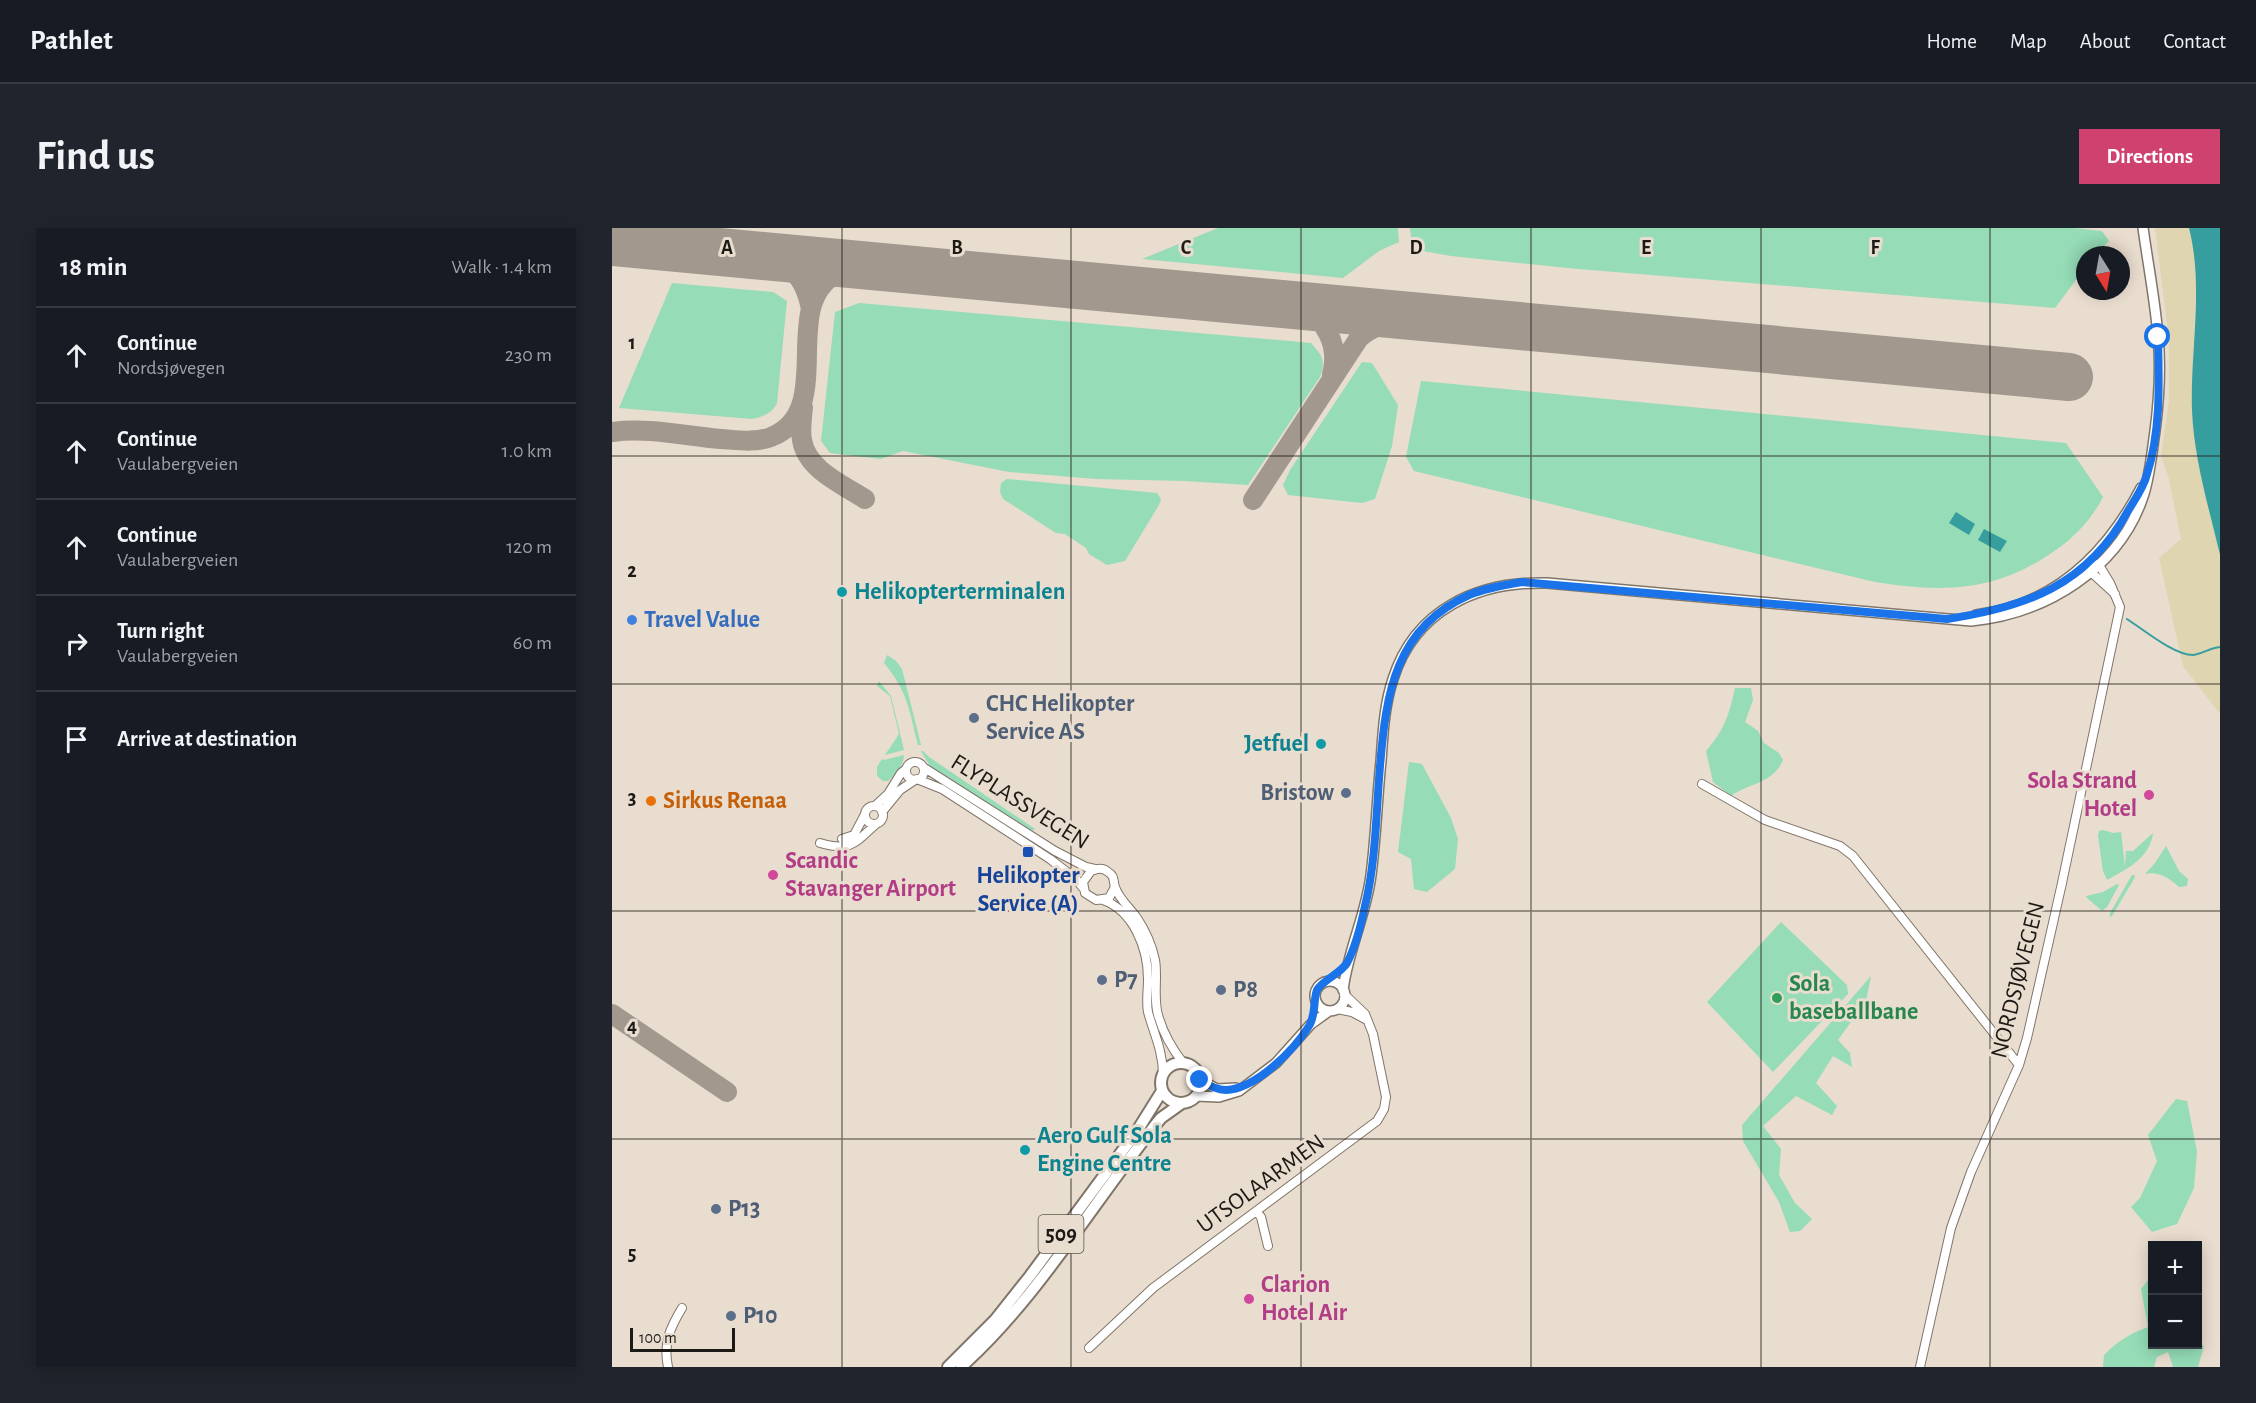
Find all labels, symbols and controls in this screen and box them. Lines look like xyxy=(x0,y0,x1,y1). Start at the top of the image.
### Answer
text: Pathlet xyxy=(30,27,113,55)
text: Home xyxy=(1926,31,1977,52)
text: Map xyxy=(2010,31,2047,52)
text: About xyxy=(2080,31,2130,52)
text: Contact xyxy=(2163,31,2226,52)
button: Directions xyxy=(2079,129,2220,184)
text: Find us xyxy=(36,135,155,177)
text: A xyxy=(721,238,733,258)
text: B xyxy=(951,238,963,258)
text: C xyxy=(1181,238,1192,258)
text: D xyxy=(1409,238,1423,258)
text: E xyxy=(1641,238,1651,258)
text: F xyxy=(1870,238,1880,258)
north arrow xyxy=(2076,246,2130,300)
text: 18 min xyxy=(60,254,128,280)
text: Walk · 1.4 km xyxy=(451,257,552,277)
route start xyxy=(2144,323,2170,349)
text: Continue xyxy=(117,332,197,354)
text: 1 xyxy=(628,333,636,353)
icon: ahead xyxy=(60,339,93,372)
text: 230 m xyxy=(505,345,552,365)
text: Nordsjøvegen xyxy=(117,358,225,378)
text: Continue xyxy=(117,428,197,450)
icon: ahead xyxy=(60,435,93,468)
text: 1.0 km xyxy=(502,441,552,461)
text: Vaulabergveien xyxy=(117,454,238,474)
text: Continue xyxy=(117,524,197,546)
icon: ahead xyxy=(60,531,93,564)
text: 120 m xyxy=(506,537,552,557)
text: Vaulabergveien xyxy=(117,550,238,570)
text: 2 xyxy=(627,561,637,581)
place label: Helikopterterminalen xyxy=(854,580,1065,604)
marker: Helikopterterminalen xyxy=(835,585,849,599)
place label: Travel Value xyxy=(644,608,760,632)
marker: Travel Value xyxy=(625,613,639,627)
text: Turn right xyxy=(117,620,204,642)
icon: right xyxy=(60,627,93,660)
text: 60 m xyxy=(513,633,552,653)
text: Vaulabergveien xyxy=(117,646,238,666)
place label: CHC Helikopter Service AS xyxy=(986,692,1135,744)
marker: CHC Helikopter Service AS xyxy=(967,711,981,725)
icon: arrive xyxy=(60,723,93,756)
text: Arrive at destination xyxy=(117,728,297,750)
place label: Jetfuel xyxy=(1244,732,1309,756)
marker: Jetfuel xyxy=(1314,737,1328,751)
street label: FLYPLASSVEGEN xyxy=(947,750,1093,854)
place label: Sola Strand Hotel xyxy=(2027,769,2137,821)
place label: Bristow xyxy=(1260,781,1334,805)
marker: Bristow xyxy=(1339,786,1353,800)
text: 3 xyxy=(628,788,636,808)
marker: Sola Strand Hotel xyxy=(2142,788,2156,802)
place label: Sirkus Renaa xyxy=(663,789,787,813)
marker: Sirkus Renaa xyxy=(644,794,658,808)
marker: Helikopter Service (A) xyxy=(1021,845,1035,859)
place label: Scandic Stavanger Airport xyxy=(785,849,956,901)
place label: Helikopter Service (A) xyxy=(976,864,1080,916)
marker: Scandic Stavanger Airport xyxy=(766,868,780,882)
street label: NORDSJØVEGEN xyxy=(1987,899,2049,1061)
place label: P7 xyxy=(1114,968,1138,992)
place label: Sola baseballbane xyxy=(1789,972,1918,1024)
marker: P7 xyxy=(1095,973,1109,987)
place label: P8 xyxy=(1233,978,1258,1002)
marker: P8 xyxy=(1214,983,1228,997)
marker: Sola baseballbane xyxy=(1770,991,1784,1005)
text: 4 xyxy=(627,1016,637,1036)
route end xyxy=(1186,1066,1212,1092)
place label: Aero Gulf Sola Engine Centre xyxy=(1037,1124,1172,1176)
street label: UTSOLAARMEN xyxy=(1193,1130,1329,1238)
marker: Aero Gulf Sola Engine Centre xyxy=(1018,1143,1032,1157)
place label: P13 xyxy=(728,1197,760,1221)
marker: P13 xyxy=(709,1202,723,1216)
road number: 509 xyxy=(1038,1215,1084,1253)
map controls xyxy=(2148,1241,2202,1349)
button: + xyxy=(2148,1241,2202,1295)
text: 5 xyxy=(628,1244,636,1264)
place label: Clarion Hotel Air xyxy=(1261,1273,1348,1325)
marker: Clarion Hotel Air xyxy=(1242,1292,1256,1306)
button: − xyxy=(2148,1295,2202,1349)
place label: P10 xyxy=(743,1304,777,1328)
marker: P10 xyxy=(724,1309,738,1323)
scale bar xyxy=(630,1325,735,1352)
text: 100 m xyxy=(639,1330,677,1346)

